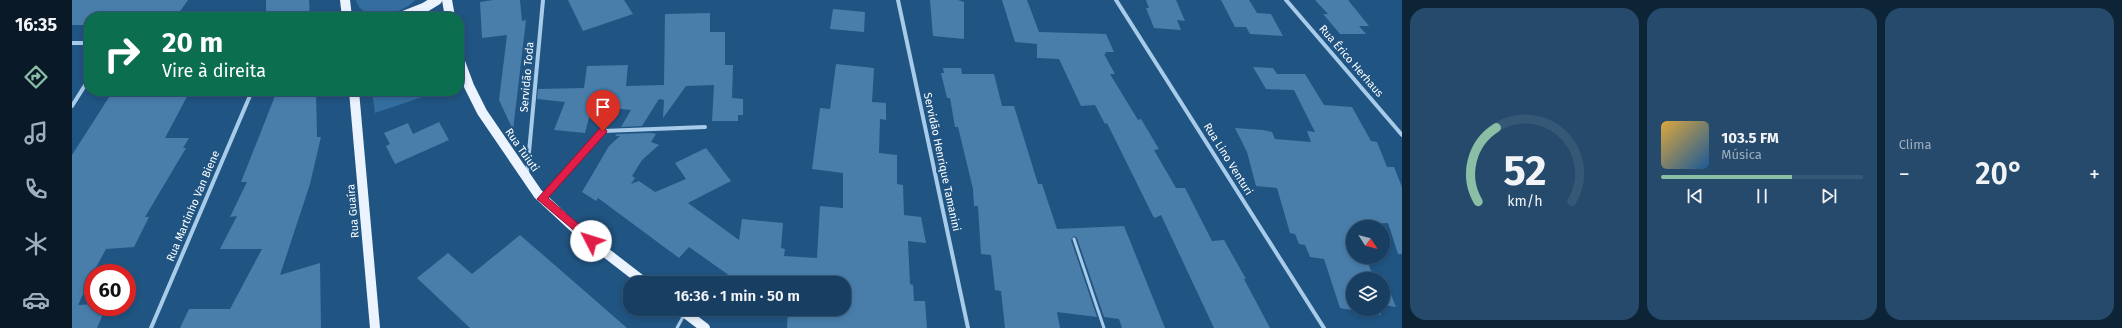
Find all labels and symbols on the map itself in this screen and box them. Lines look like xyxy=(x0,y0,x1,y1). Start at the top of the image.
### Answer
street label: Rua Érico Herhaus xyxy=(1316,22,1387,100)
street label: Servidão Toda xyxy=(517,41,537,113)
pin xyxy=(586,90,620,131)
street label: Servidão Henrique Tamanini xyxy=(921,91,963,233)
street label: Rua Lino Venturi xyxy=(1201,121,1255,197)
street label: Rua Tuiuti xyxy=(502,126,542,174)
street label: Rua Martinho Van Biene xyxy=(164,149,222,263)
street label: Rua Guaíra xyxy=(344,183,362,239)
position arrow xyxy=(570,220,612,262)
north arrow xyxy=(1346,220,1390,264)
speed limit sign: 60 xyxy=(84,264,136,316)

